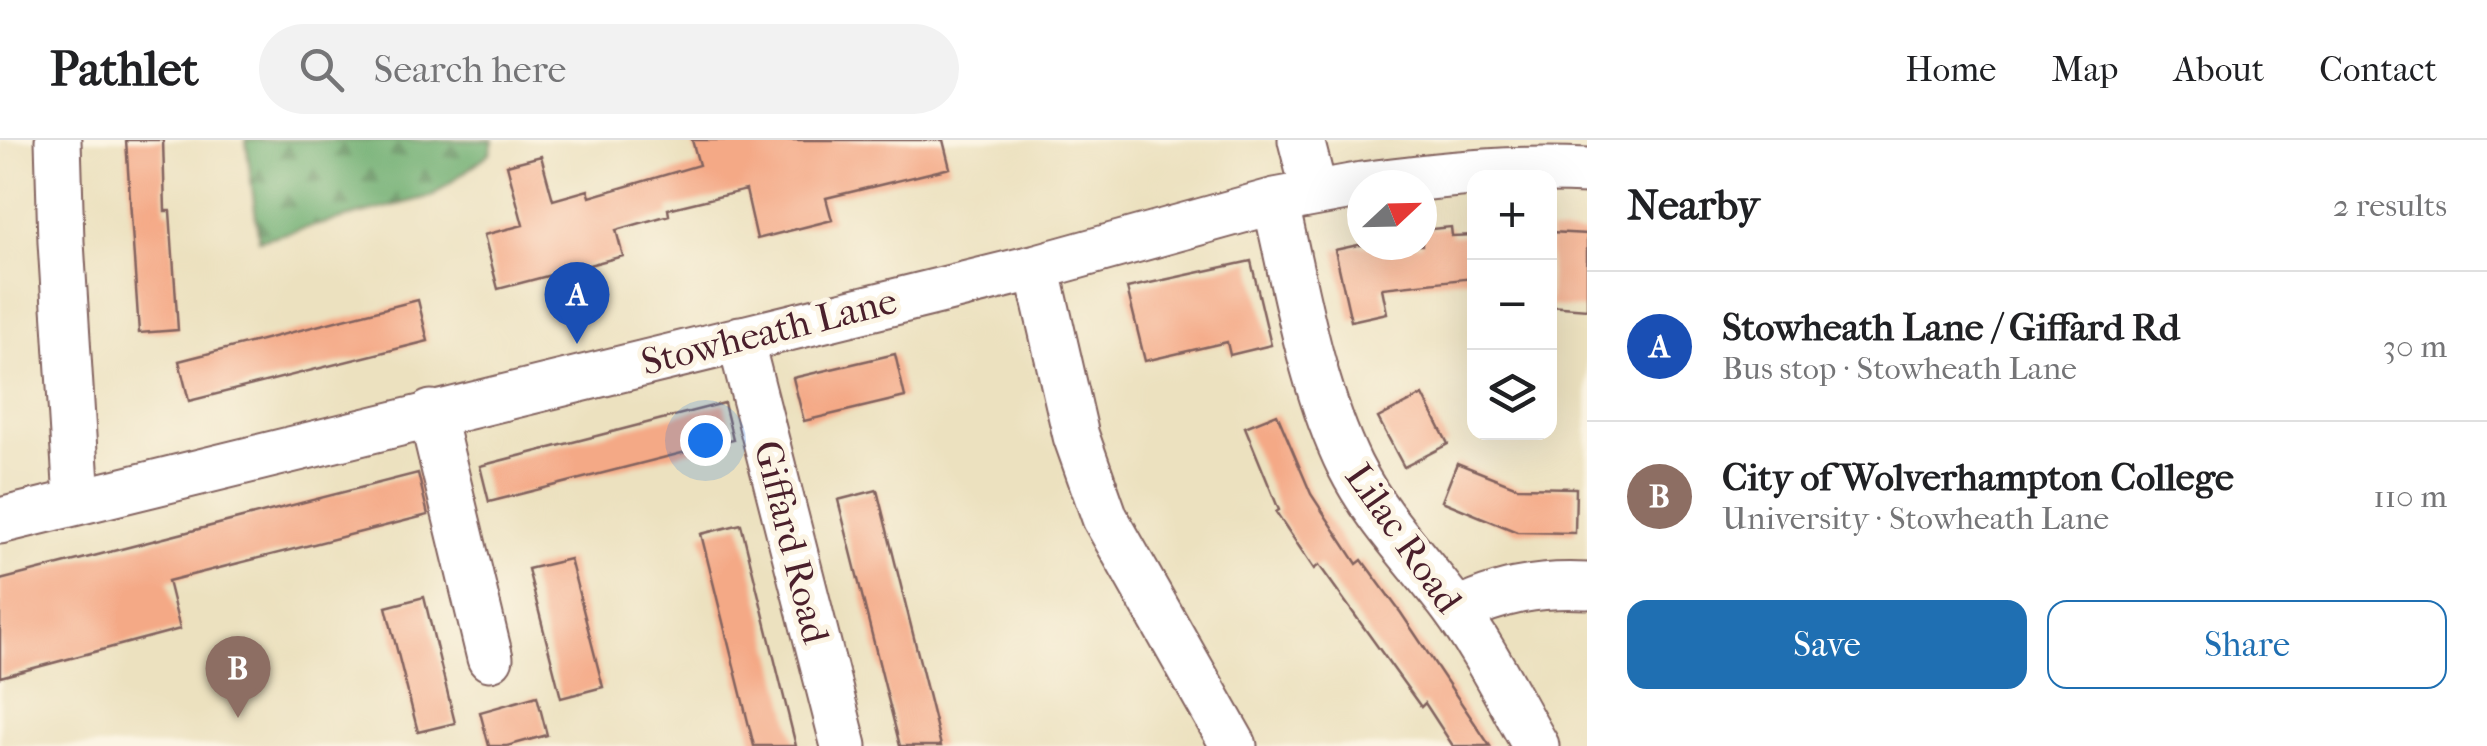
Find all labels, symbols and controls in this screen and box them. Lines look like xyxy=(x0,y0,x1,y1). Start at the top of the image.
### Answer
search box xyxy=(259,24,959,114)
text: Pathlet xyxy=(50,41,199,97)
icon: search xyxy=(294,42,349,97)
text: Search here xyxy=(374,47,566,92)
text: Home xyxy=(1905,49,1996,90)
text: Map xyxy=(2051,49,2119,90)
text: About xyxy=(2174,49,2264,90)
text: Contact xyxy=(2319,49,2437,90)
north arrow xyxy=(1347,170,1437,260)
map controls xyxy=(1467,170,1557,440)
button: + xyxy=(1467,170,1557,260)
text: Nearby xyxy=(1627,181,1759,230)
text: 2 results xyxy=(2333,187,2447,224)
button: − xyxy=(1467,260,1557,350)
pin: A xyxy=(544,261,610,344)
street label: Stowheath Lane xyxy=(637,278,901,385)
text: Stowheath Lane / Giffard Rd xyxy=(1722,305,2180,350)
text: A xyxy=(1649,328,1670,365)
text: 30 m xyxy=(2383,328,2447,365)
button: layers xyxy=(1467,350,1557,440)
text: Bus stop · Stowheath Lane xyxy=(1722,350,2077,387)
your location xyxy=(680,415,731,466)
street label: Giffard Road xyxy=(745,436,838,648)
street label: Lilac Road xyxy=(1336,455,1471,622)
text: City of Wolverhampton College xyxy=(1722,455,2234,500)
text: B xyxy=(1649,478,1670,515)
text: 110 m xyxy=(2373,478,2447,515)
text: University · Stowheath Lane xyxy=(1722,500,2109,537)
button: Save xyxy=(1627,600,2027,689)
button: Share xyxy=(2047,600,2447,689)
pin: B xyxy=(206,636,270,718)

